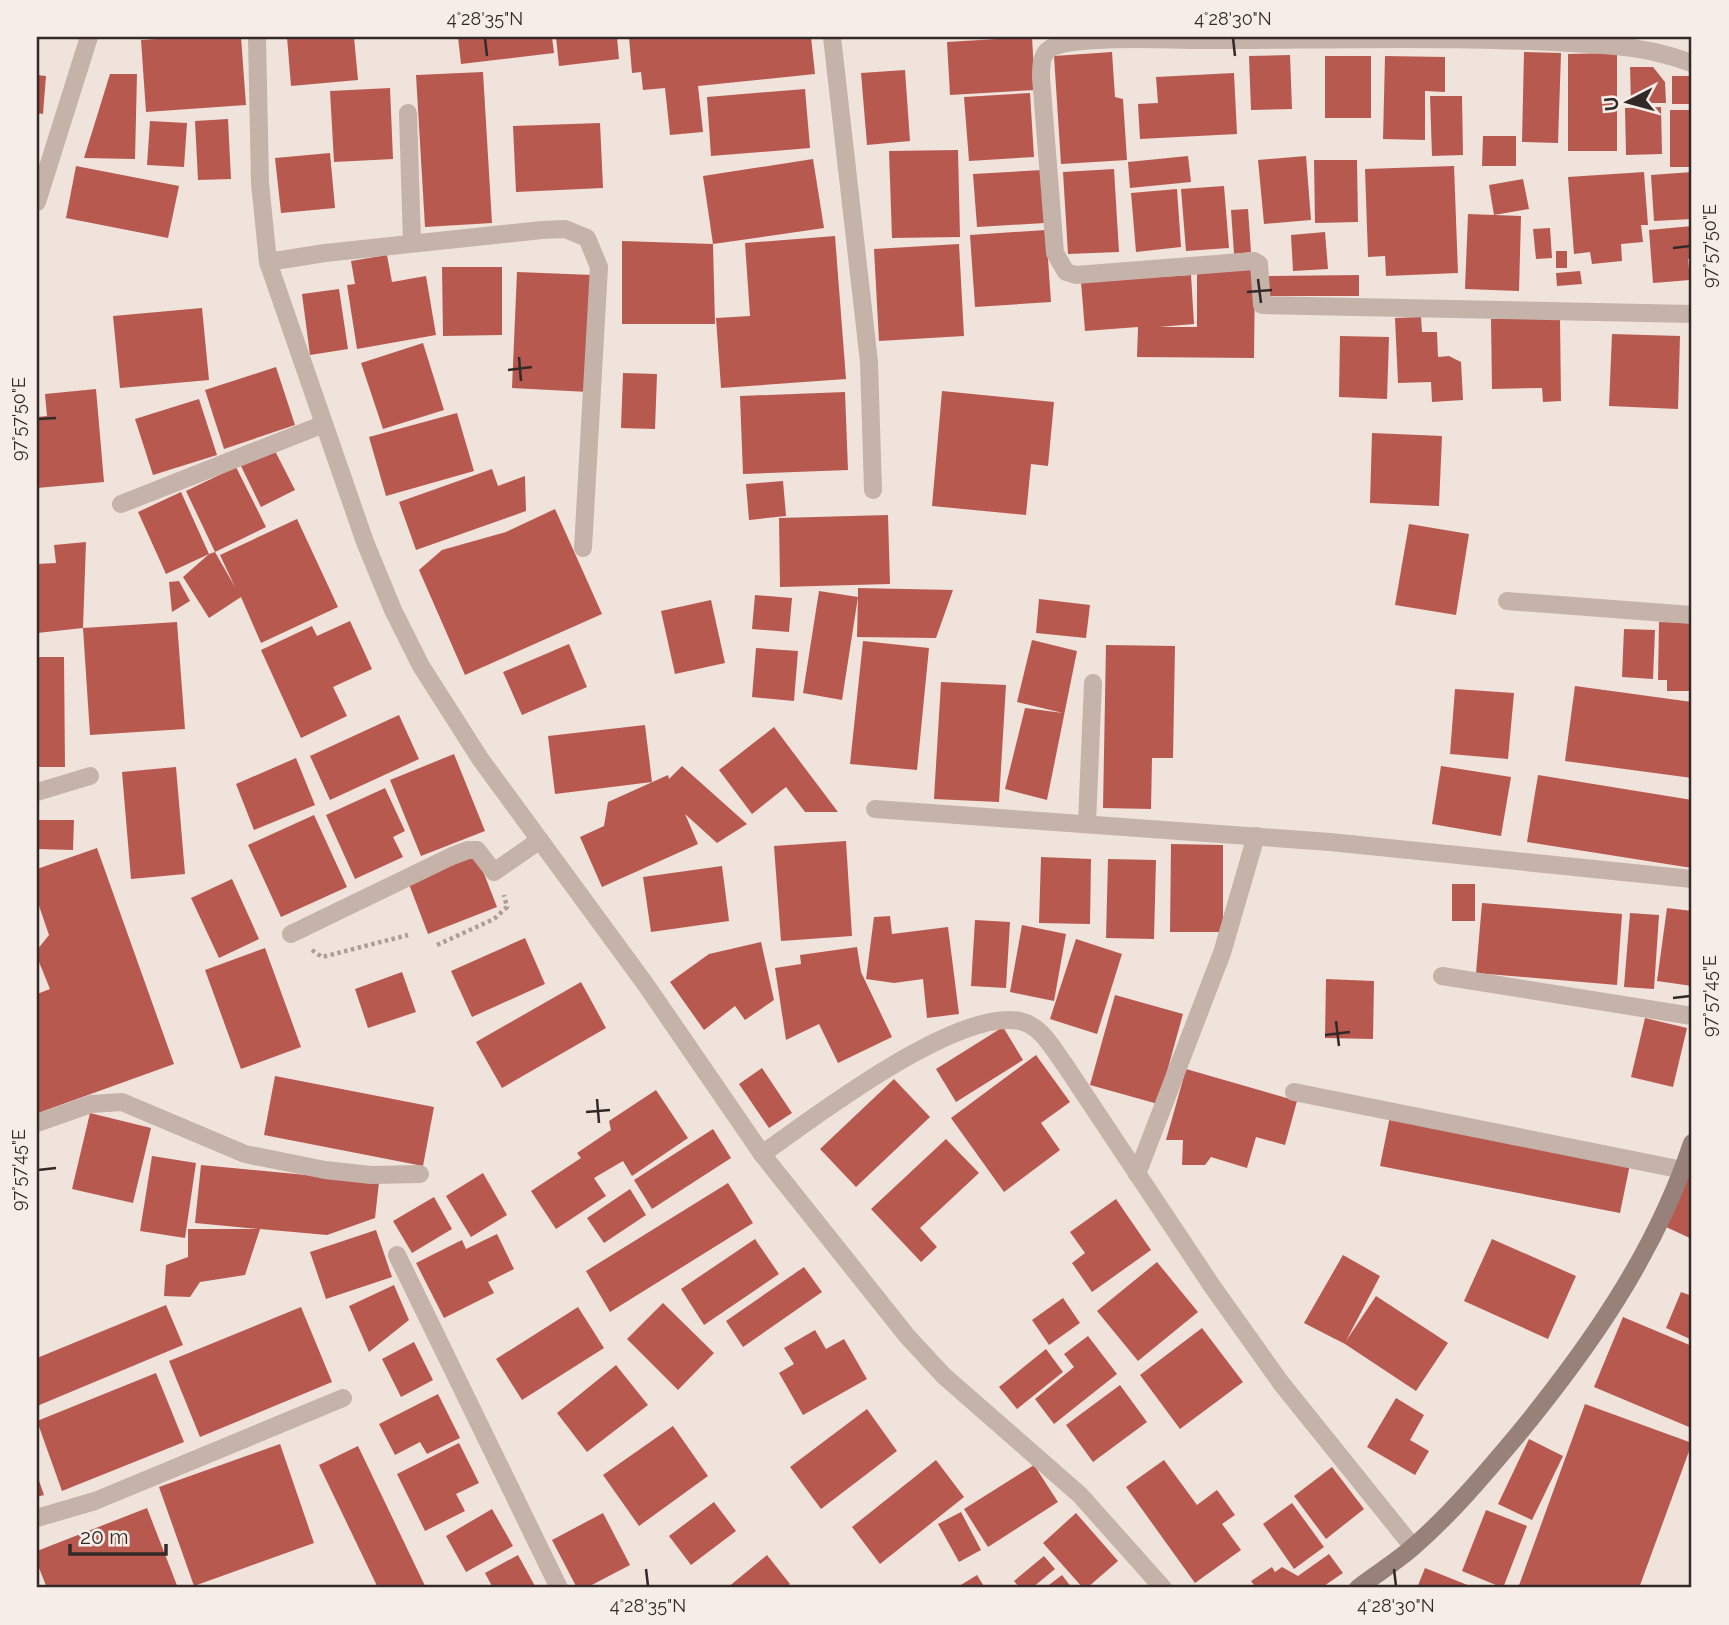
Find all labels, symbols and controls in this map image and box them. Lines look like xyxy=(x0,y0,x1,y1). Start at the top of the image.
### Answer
text: 4°28'35"N xyxy=(447,8,523,29)
text: 4°28'30"N xyxy=(1194,8,1272,29)
north arrow xyxy=(1592,66,1662,136)
text: U xyxy=(1599,96,1623,112)
text: 97°57'50"E xyxy=(1699,204,1720,288)
text: 97°57'50"E xyxy=(8,377,29,461)
text: 97°57'45"E xyxy=(1699,955,1720,1037)
text: 97°57'45"E xyxy=(8,1129,29,1211)
scale bar xyxy=(70,1513,166,1557)
text: 20 m xyxy=(80,1524,128,1549)
text: 4°28'35"N xyxy=(610,1595,686,1616)
text: 4°28'30"N xyxy=(1357,1595,1435,1616)

